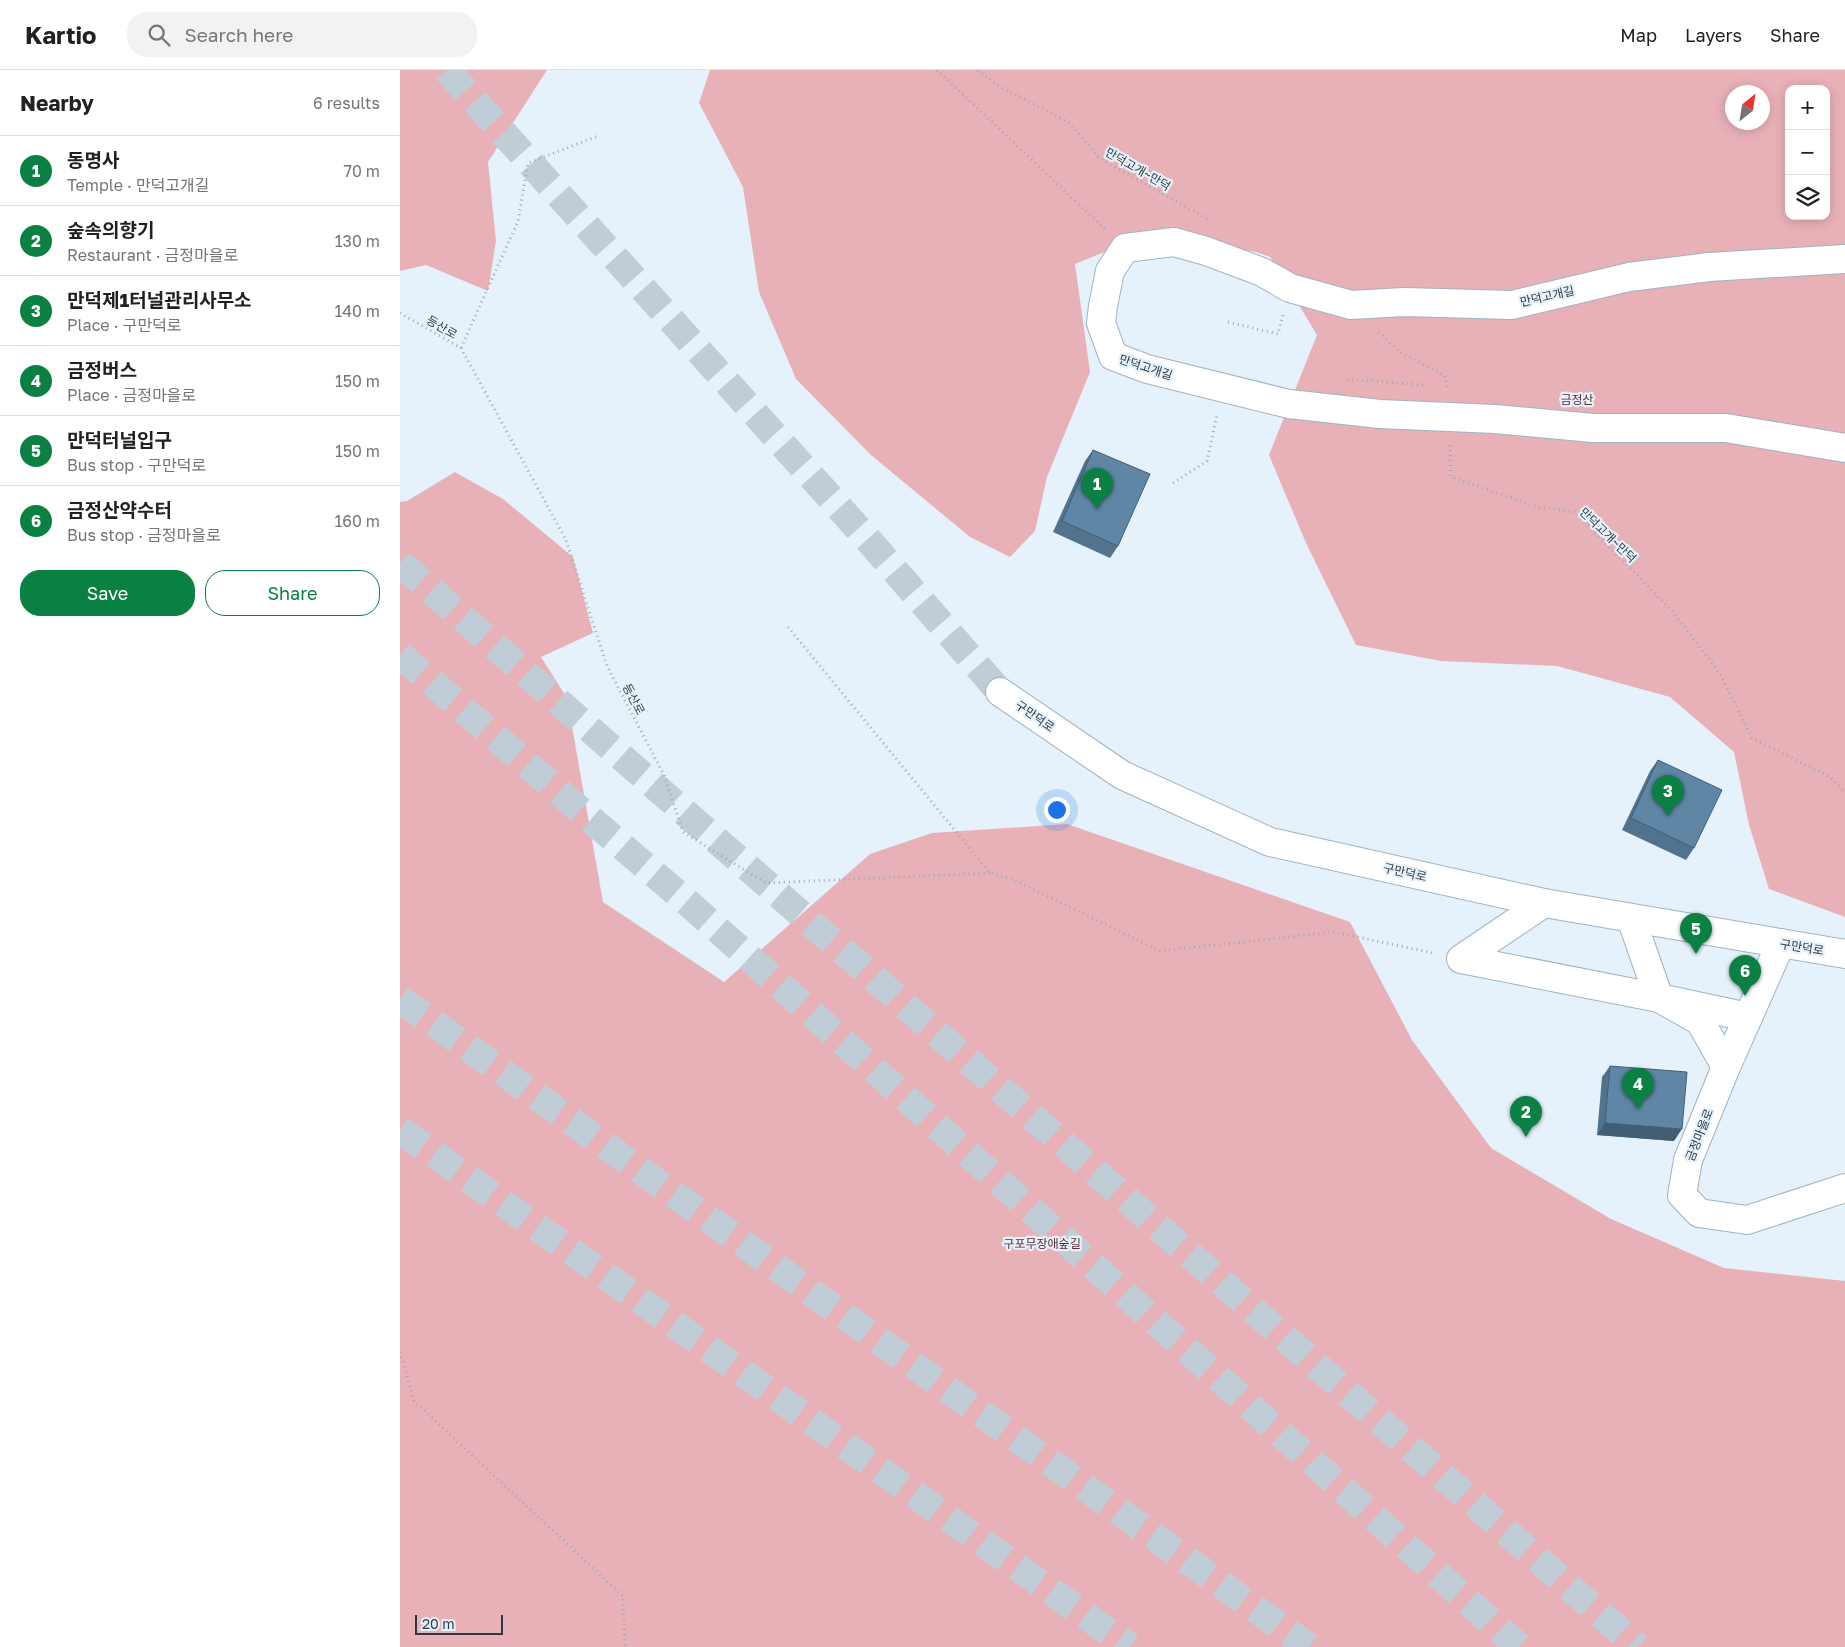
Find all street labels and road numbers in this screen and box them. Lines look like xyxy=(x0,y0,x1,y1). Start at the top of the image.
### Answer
street label: 만덕고개~만덕 xyxy=(1103,144,1173,194)
street label: 만덕고개길 xyxy=(1518,282,1576,310)
street label: 등산로 xyxy=(424,312,460,342)
street label: 만덕고개길 xyxy=(1117,351,1175,383)
street label: 만덕고개~만덕 xyxy=(1577,504,1639,566)
street label: 등산로 xyxy=(620,681,648,717)
street label: 구만덕로 xyxy=(1013,697,1057,735)
street label: 구만덕로 xyxy=(1382,860,1428,884)
street label: 구만덕로 xyxy=(1779,936,1825,958)
street label: 금정마을로 xyxy=(1682,1107,1716,1163)

